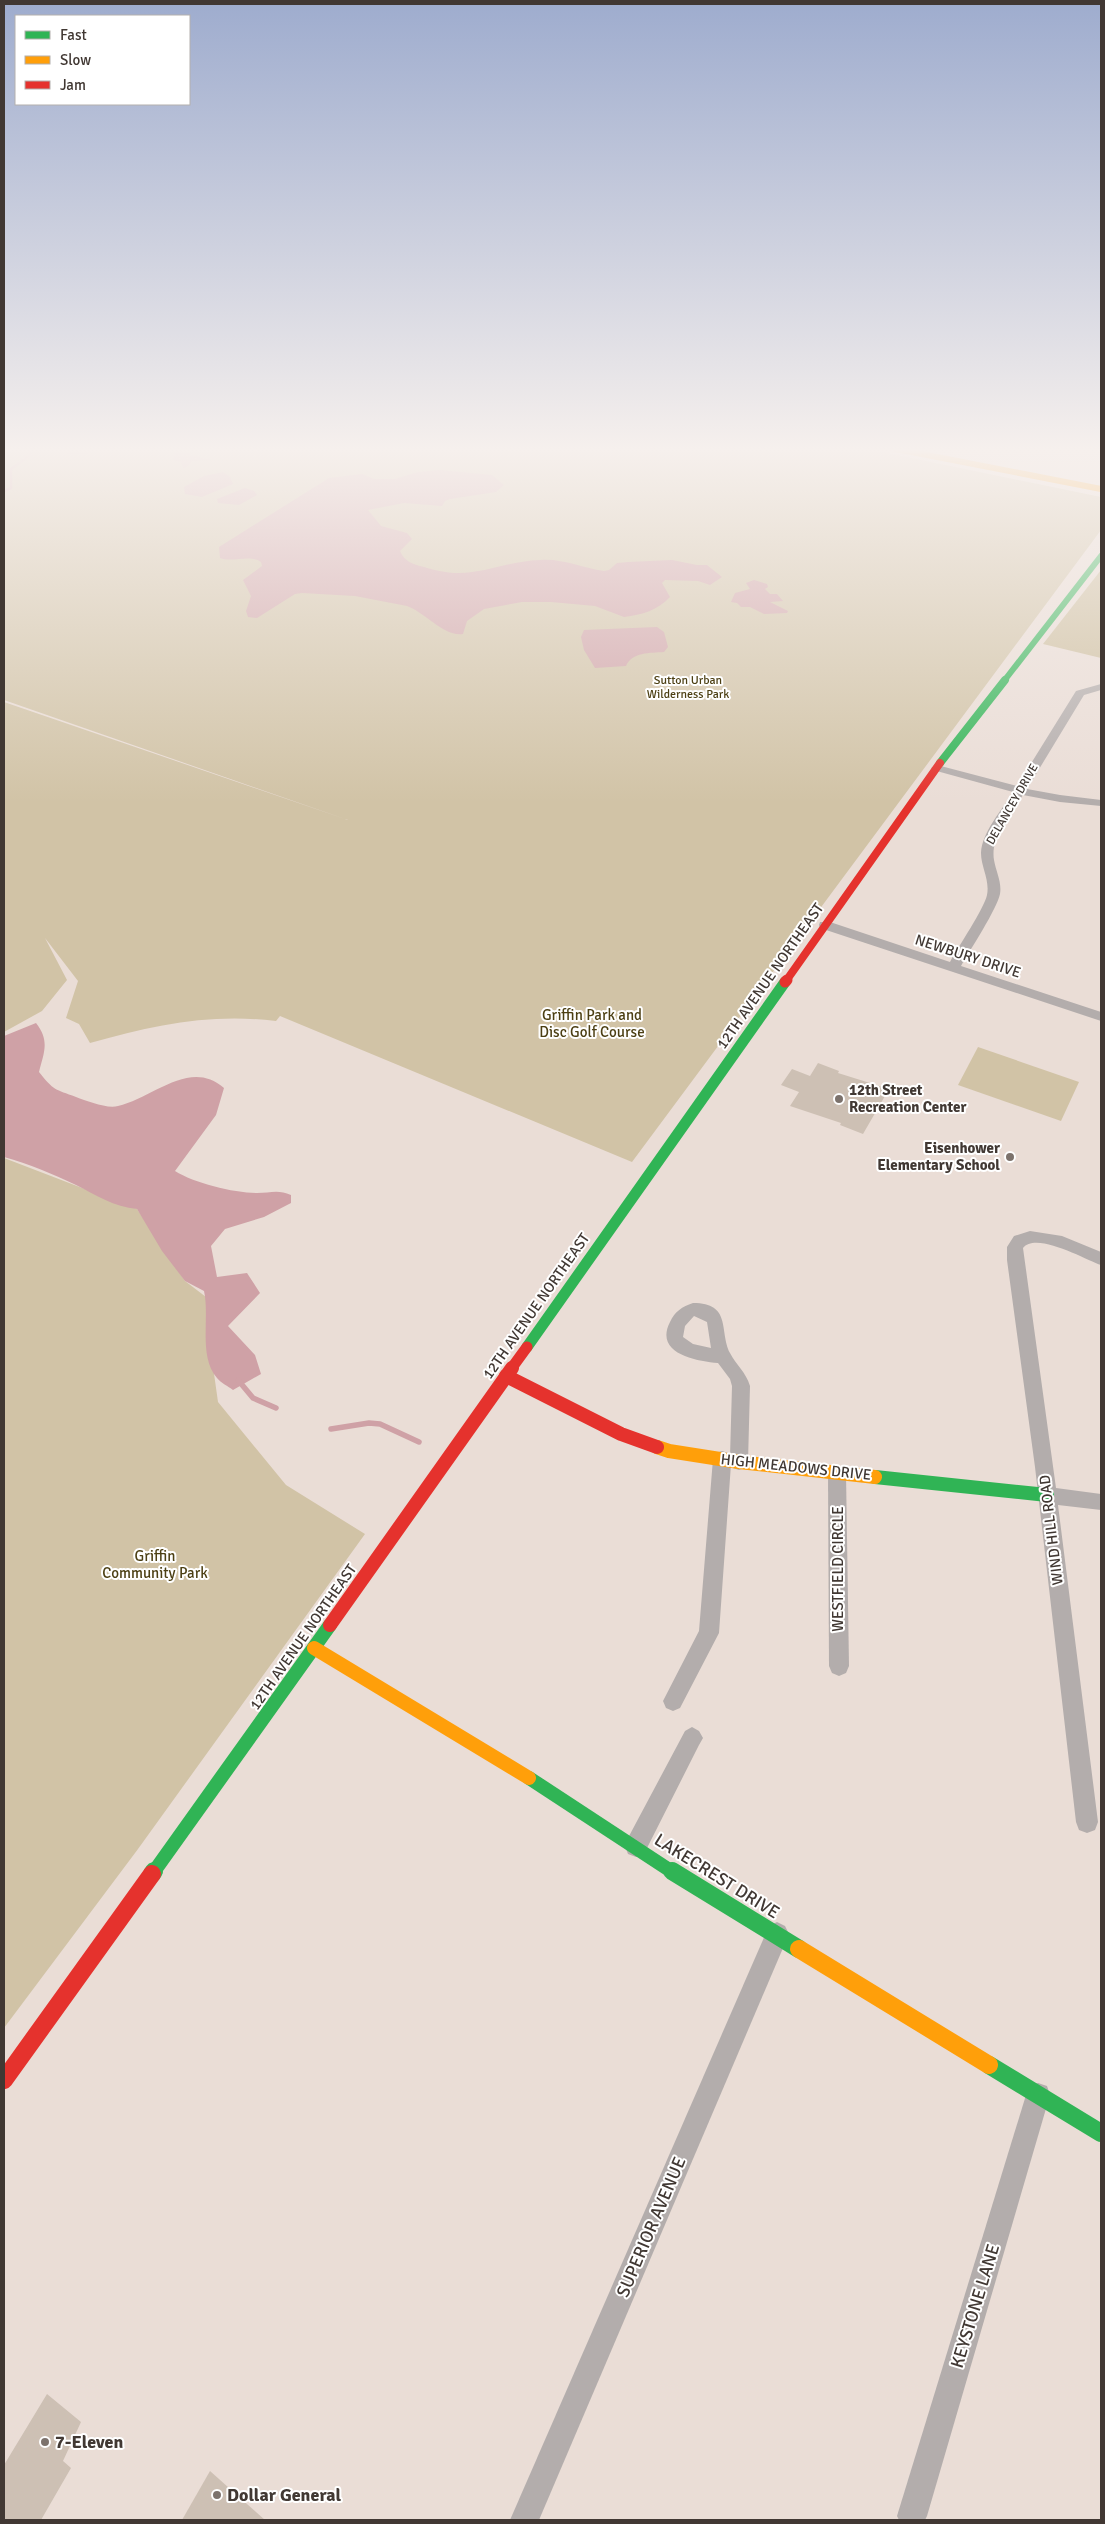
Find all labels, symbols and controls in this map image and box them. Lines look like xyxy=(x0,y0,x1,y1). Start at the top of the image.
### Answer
legend xyxy=(15,15,190,105)
text: Fast xyxy=(60,26,87,44)
text: Slow xyxy=(60,51,91,69)
text: Jam xyxy=(60,76,86,94)
park label: Sutton Urban Wilderness Park xyxy=(647,673,729,702)
street label: DELANCEY DRIVE xyxy=(983,761,1042,847)
street label: 12TH AVENUE NORTHEAST xyxy=(713,899,828,1052)
street label: NEWBURY DRIVE xyxy=(913,930,1023,982)
park label: Griffin Park and Disc Golf Course xyxy=(539,1006,645,1041)
place label: 12th Street Recreation Center xyxy=(849,1081,966,1116)
marker: 12th Street Recreation Center xyxy=(833,1093,845,1105)
place label: Eisenhower Elementary School xyxy=(877,1139,1000,1174)
marker: Eisenhower Elementary School xyxy=(1004,1151,1016,1163)
street label: 12TH AVENUE NORTHEAST xyxy=(479,1229,594,1382)
street label: HIGH MEADOWS DRIVE xyxy=(720,1450,872,1484)
street label: WIND HILL ROAD xyxy=(1035,1474,1067,1586)
street label: WESTFIELD CIRCLE xyxy=(829,1506,847,1632)
park label: Griffin Community Park xyxy=(102,1547,208,1582)
street label: 12TH AVENUE NORTHEAST xyxy=(246,1560,361,1713)
street label: LAKECREST DRIVE xyxy=(650,1829,784,1923)
street label: SUPERIOR AVENUE xyxy=(612,2154,690,2300)
street label: KEYSTONE LANE xyxy=(946,2241,1004,2371)
place label: 7-Eleven xyxy=(55,2431,123,2453)
marker: 7-Eleven xyxy=(39,2436,51,2448)
place label: Dollar General xyxy=(227,2484,342,2506)
marker: Dollar General xyxy=(211,2489,223,2501)

